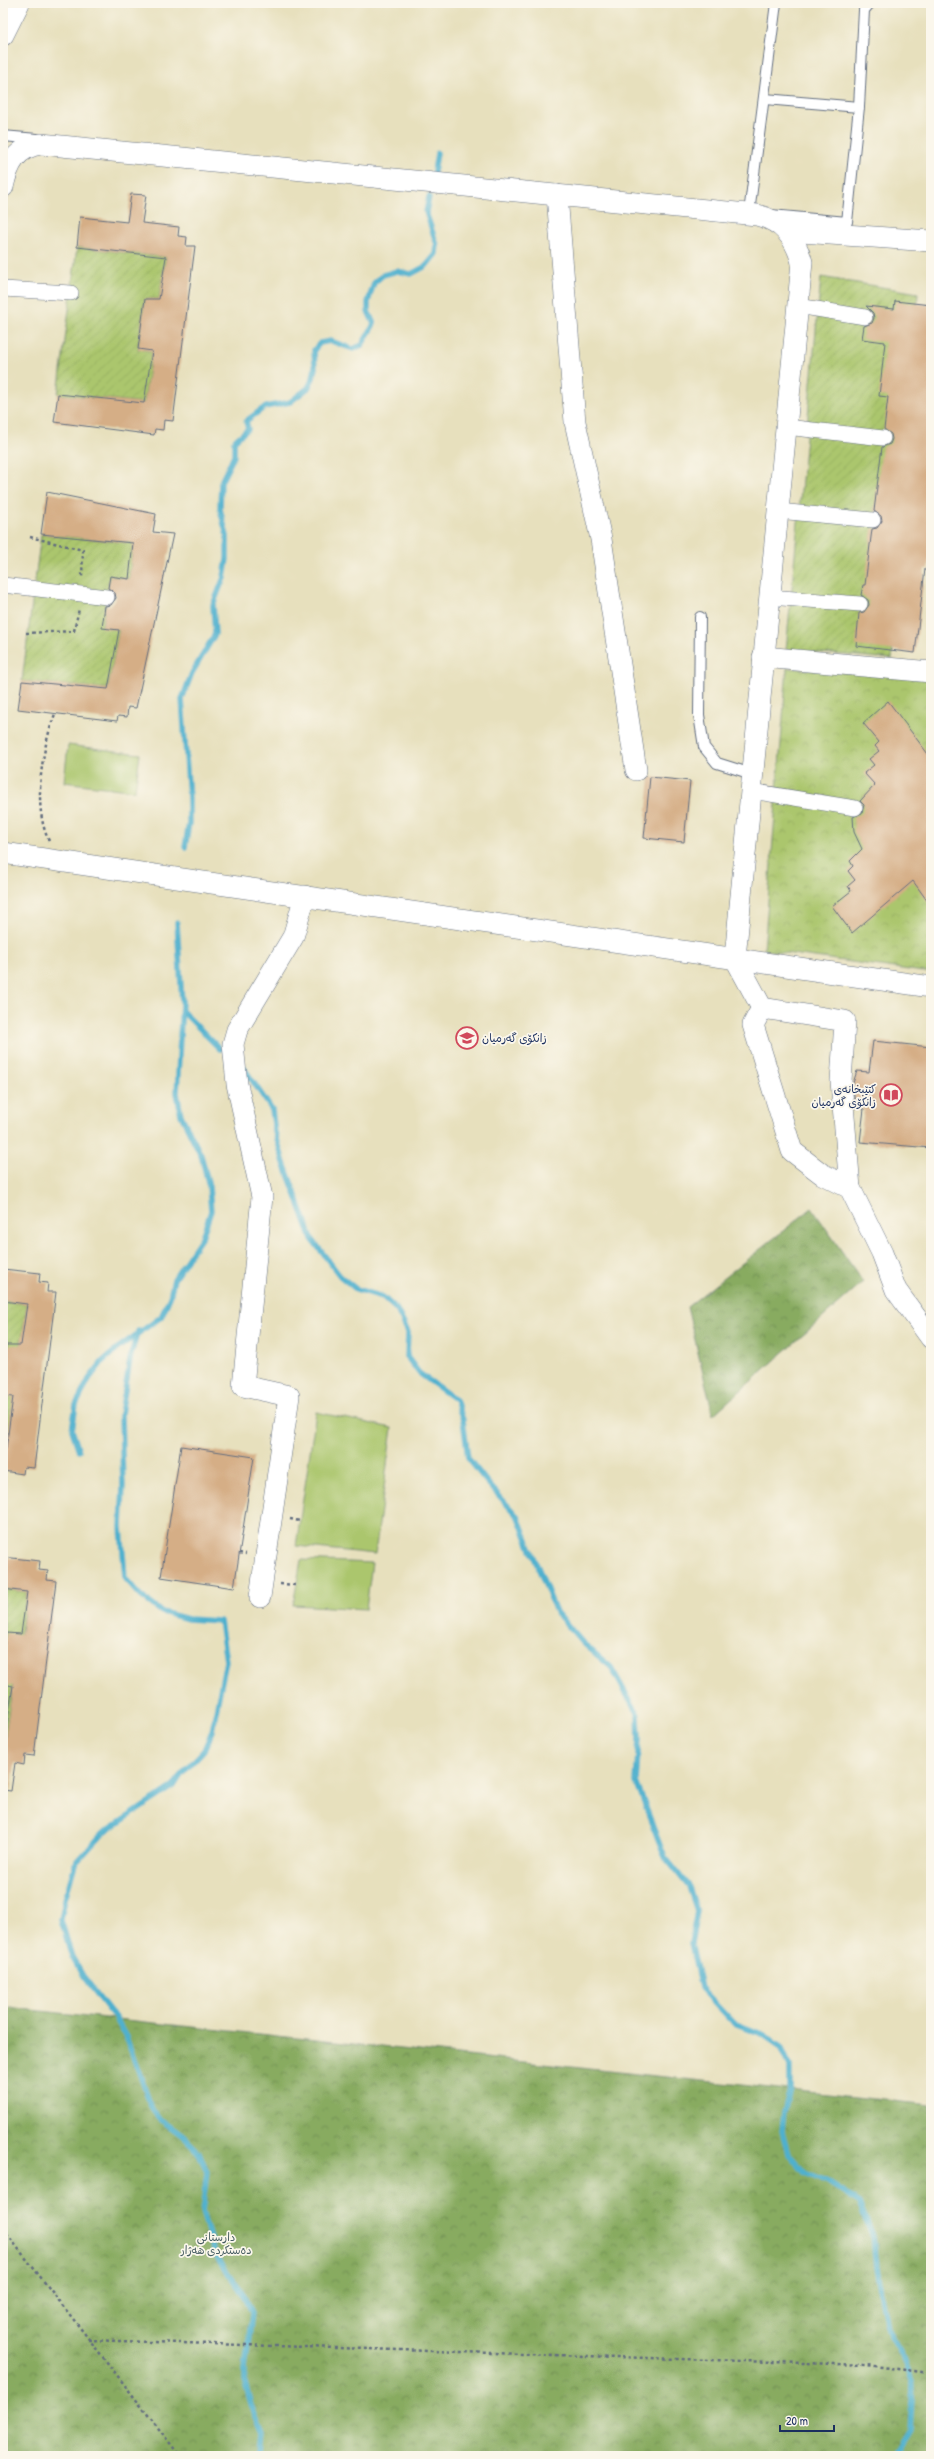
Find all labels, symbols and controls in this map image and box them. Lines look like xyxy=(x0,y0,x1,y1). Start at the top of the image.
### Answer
school or university icon: زانکۆی گەرمیان xyxy=(454,1025,480,1051)
place label: زانکۆی گەرمیان xyxy=(482,1031,547,1046)
place label: کتێبخانەی زانکۆی گەرمیان xyxy=(811,1082,876,1110)
library icon: کتێبخانەی زانکۆی گەرمیان xyxy=(878,1082,904,1108)
park label: دارستانی دەستکردی هەژار xyxy=(180,2230,251,2257)
scale bar xyxy=(780,2407,834,2433)
text: 20 m xyxy=(786,2412,808,2429)

